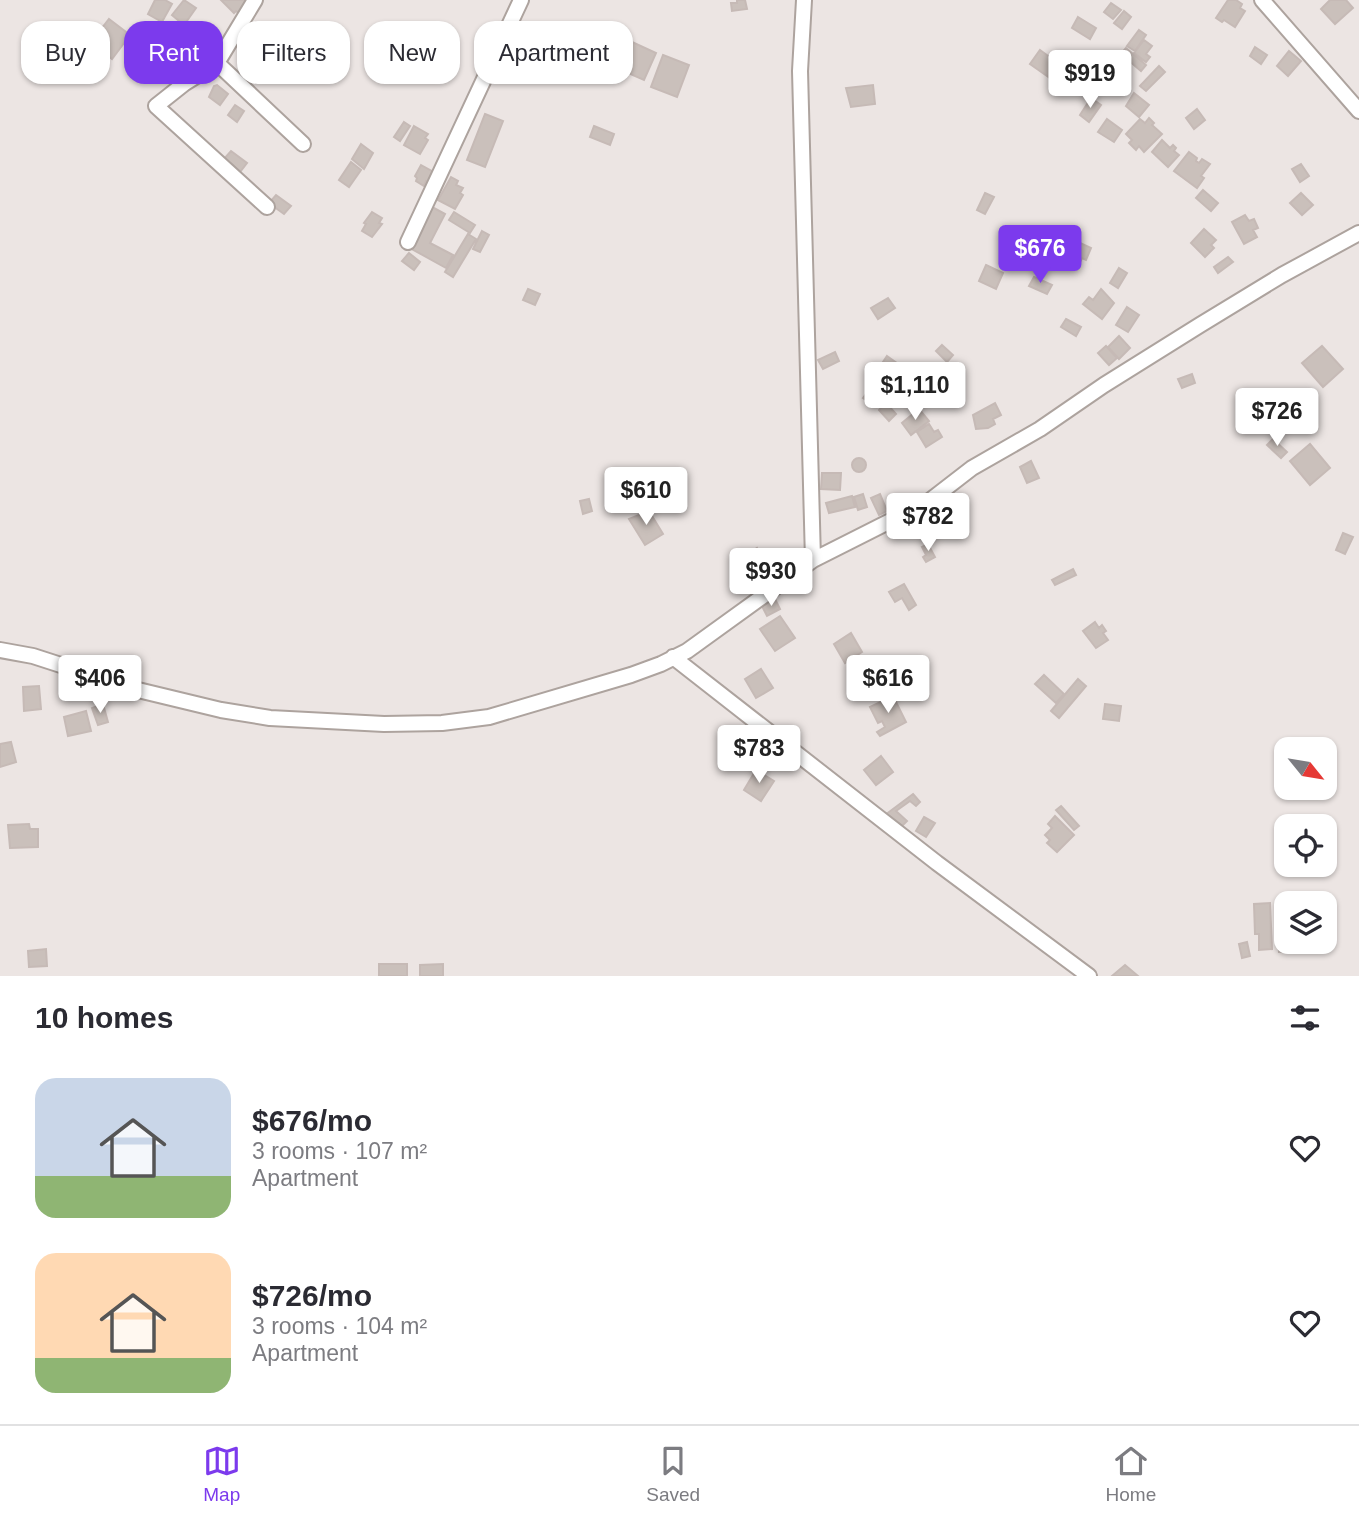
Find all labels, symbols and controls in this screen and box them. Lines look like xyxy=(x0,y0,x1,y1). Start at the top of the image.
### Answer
chip: Buy xyxy=(21,21,110,84)
chip: Rent xyxy=(124,21,223,84)
chip: Filters xyxy=(237,21,350,84)
chip: New xyxy=(364,21,460,84)
chip: Apartment xyxy=(474,21,633,84)
pin: $919 xyxy=(1049,50,1131,110)
text: $919 xyxy=(1064,60,1116,86)
pin: $676 xyxy=(999,226,1081,285)
text: $676 xyxy=(1014,235,1066,261)
pin: $1,110 xyxy=(858,362,972,422)
text: $1,110 xyxy=(880,372,950,398)
pin: $726 xyxy=(1236,388,1318,448)
text: $726 xyxy=(1251,398,1303,424)
pin: $610 xyxy=(605,468,687,527)
text: $610 xyxy=(620,477,672,503)
pin: $782 xyxy=(887,494,969,553)
text: $782 xyxy=(902,503,954,529)
pin: $930 xyxy=(730,548,812,608)
text: $930 xyxy=(745,558,797,584)
pin: $406 xyxy=(59,656,141,715)
pin: $616 xyxy=(847,656,929,715)
text: $406 xyxy=(74,665,126,691)
text: $616 xyxy=(862,665,914,691)
pin: $783 xyxy=(718,726,800,785)
text: $783 xyxy=(733,735,785,761)
north arrow xyxy=(1274,737,1337,800)
map controls xyxy=(1274,737,1337,954)
button: locate xyxy=(1274,814,1337,877)
button: layers xyxy=(1274,891,1337,954)
icon: filters xyxy=(1286,999,1324,1037)
text: 10 homes xyxy=(35,1001,173,1034)
text: $676/mo xyxy=(252,1104,372,1137)
icon: home xyxy=(91,1106,175,1190)
icon: heart xyxy=(1286,1129,1324,1167)
text: 3 rooms · 107 m² xyxy=(252,1138,427,1164)
text: Apartment xyxy=(252,1165,358,1191)
text: $726/mo xyxy=(252,1279,372,1312)
icon: home xyxy=(91,1281,175,1365)
icon: heart xyxy=(1286,1304,1324,1342)
text: 3 rooms · 104 m² xyxy=(252,1313,427,1339)
text: Apartment xyxy=(252,1340,358,1366)
tab: Map xyxy=(203,1442,241,1506)
tab: Saved xyxy=(646,1442,700,1506)
tab: Home xyxy=(1106,1442,1156,1506)

